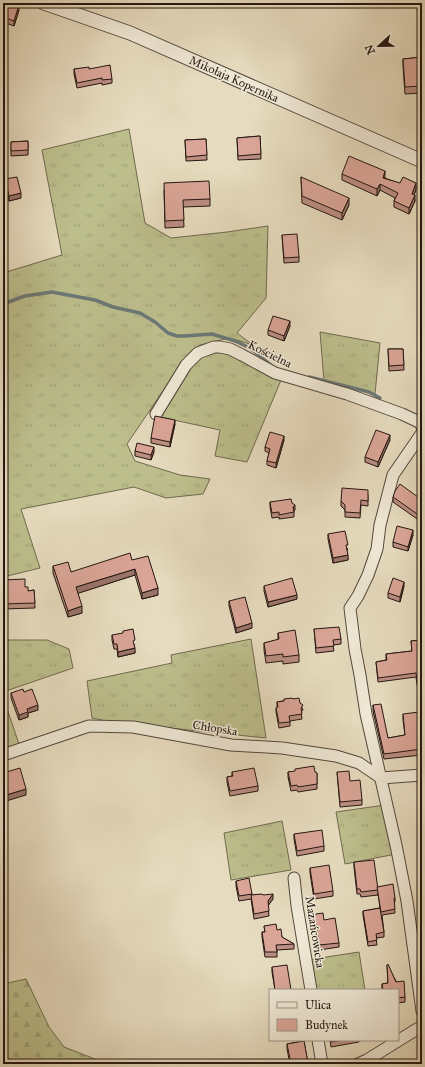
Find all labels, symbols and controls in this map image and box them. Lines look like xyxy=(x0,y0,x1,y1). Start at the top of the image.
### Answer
north arrow xyxy=(359,26,399,66)
text: N xyxy=(362,42,378,56)
street label: Mikołaja Kopernika xyxy=(187,53,282,105)
street label: Kościelna xyxy=(246,337,295,371)
street label: Chłopska xyxy=(192,718,239,739)
street label: Mazańcowicka xyxy=(302,895,328,970)
legend xyxy=(269,989,399,1041)
text: Ulica xyxy=(305,998,332,1012)
text: Budynek xyxy=(305,1018,348,1032)

